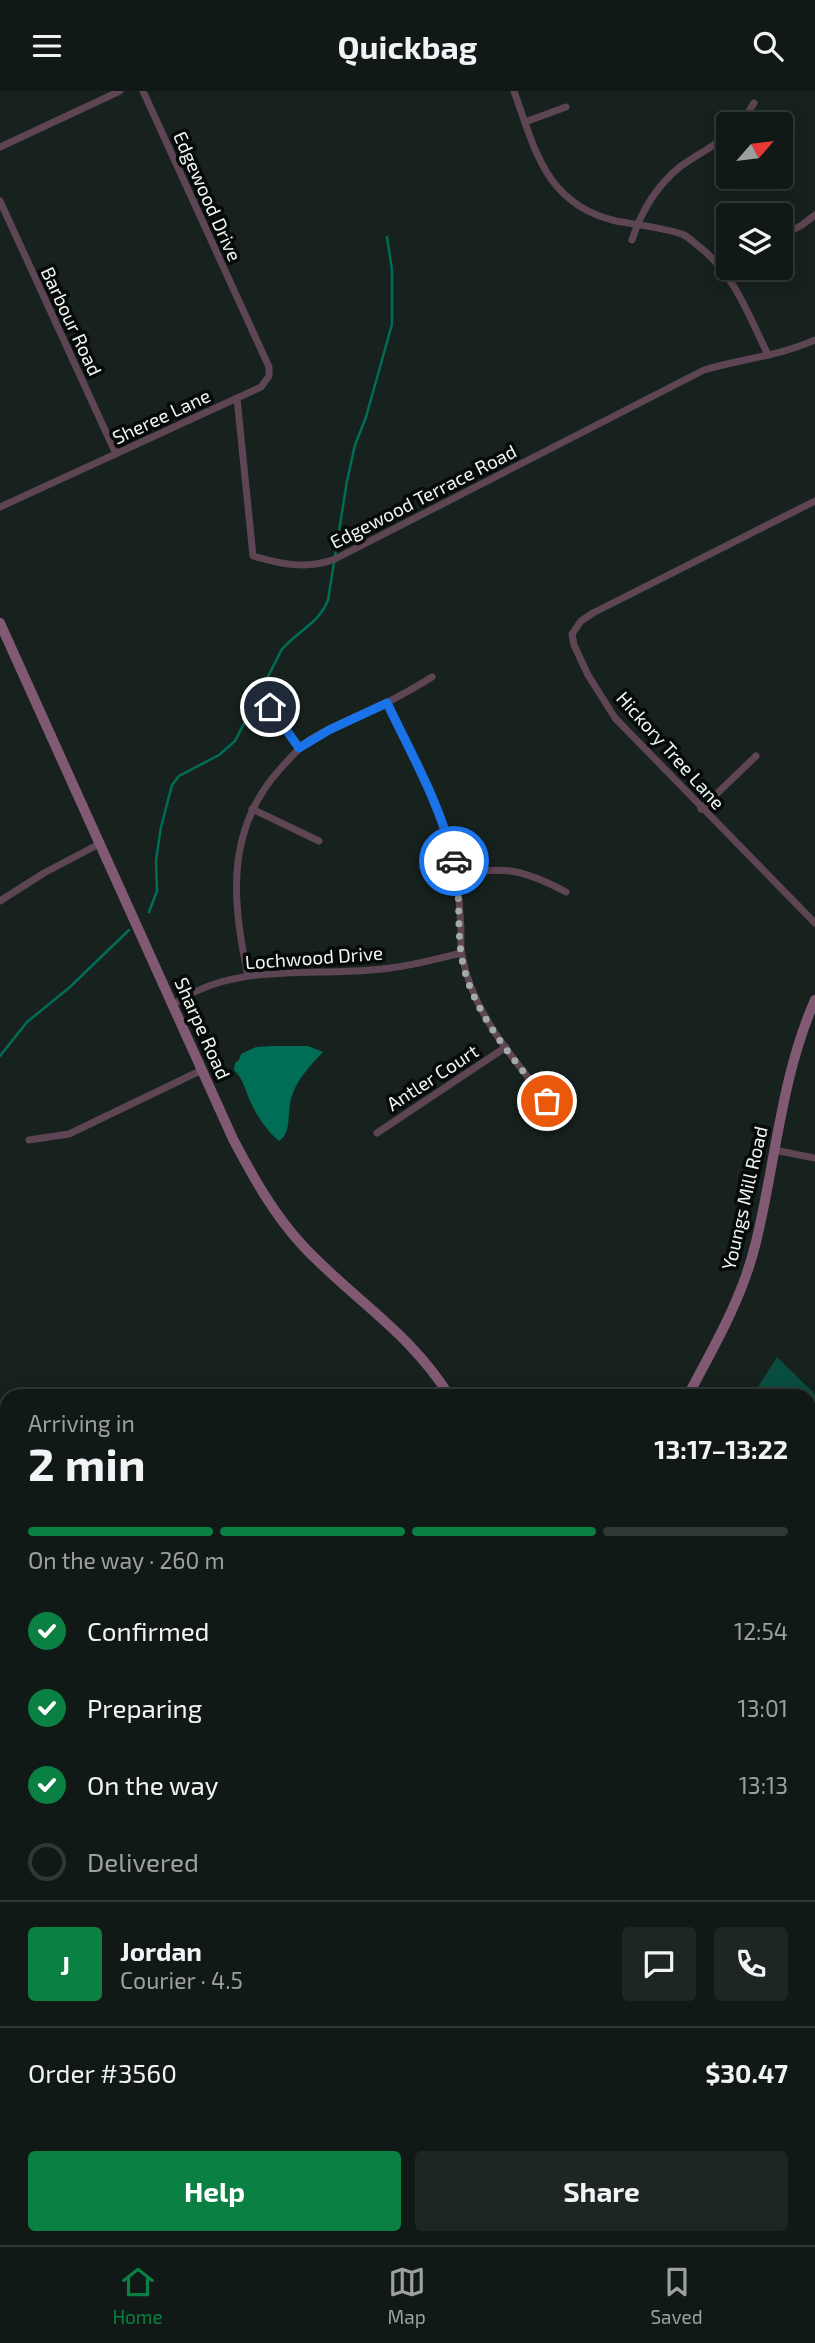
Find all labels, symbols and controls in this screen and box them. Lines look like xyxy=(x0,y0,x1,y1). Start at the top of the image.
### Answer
icon: menu xyxy=(28,27,66,65)
text: Quickbag xyxy=(338,27,477,65)
icon: search xyxy=(749,27,787,65)
north arrow xyxy=(716,112,793,189)
map controls xyxy=(716,112,793,280)
street label: Edgewood Drive xyxy=(169,128,247,264)
button: layers xyxy=(716,203,793,280)
street label: Barbour Road xyxy=(37,263,107,379)
street label: Sheree Lane xyxy=(108,383,214,449)
street label: Edgewood Terrace Road xyxy=(326,439,520,553)
pin xyxy=(240,677,300,737)
street label: Hickory Tree Lane xyxy=(612,686,730,814)
icon: home xyxy=(251,688,289,726)
courier xyxy=(419,826,489,896)
icon: car xyxy=(435,842,473,880)
street label: Lochwood Drive xyxy=(244,941,384,973)
street label: Sharpe Road xyxy=(170,974,236,1082)
street label: Antler Court xyxy=(382,1039,482,1115)
pin xyxy=(517,1071,577,1131)
icon: bag xyxy=(528,1082,566,1120)
street label: Youngs Mill Road xyxy=(716,1124,772,1272)
text: Arriving in xyxy=(28,1409,135,1437)
text: 13:17–13:22 xyxy=(654,1433,788,1464)
text: 2 min xyxy=(28,1435,146,1490)
text: On the way · 260 m xyxy=(28,1546,225,1574)
icon: check xyxy=(28,1612,66,1650)
text: Confirmed xyxy=(87,1615,210,1646)
text: 12:54 xyxy=(734,1617,788,1645)
icon: check xyxy=(28,1689,66,1727)
text: Preparing xyxy=(87,1692,202,1723)
text: 13:01 xyxy=(738,1694,788,1722)
icon: check xyxy=(28,1766,66,1804)
text: On the way xyxy=(87,1769,218,1800)
text: 13:13 xyxy=(739,1771,788,1799)
text: Delivered xyxy=(87,1846,199,1877)
button: chat xyxy=(622,1927,696,2001)
button: phone xyxy=(714,1927,788,2001)
text: Jordan xyxy=(120,1935,202,1966)
text: J xyxy=(60,1949,70,1980)
text: Courier · 4.5 xyxy=(120,1966,243,1994)
text: Order #3560 xyxy=(28,2057,177,2088)
text: $30.47 xyxy=(705,2057,788,2088)
button: Help xyxy=(28,2151,401,2231)
button: Share xyxy=(415,2151,788,2231)
tab: Home xyxy=(112,2263,163,2328)
tab: Map xyxy=(388,2263,426,2328)
tab: Saved xyxy=(650,2263,703,2328)

